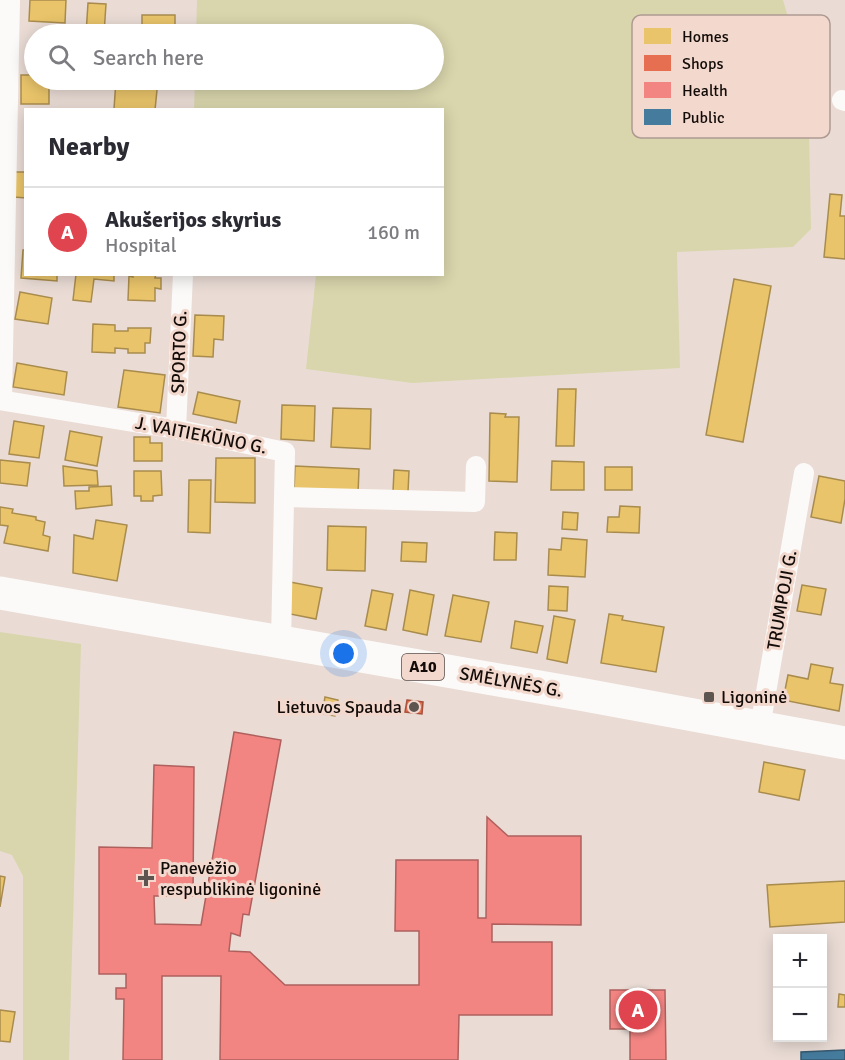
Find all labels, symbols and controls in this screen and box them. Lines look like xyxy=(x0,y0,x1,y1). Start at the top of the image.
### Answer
legend xyxy=(632,15,830,138)
search box xyxy=(24,24,444,90)
text: Homes xyxy=(682,27,729,47)
icon: search xyxy=(45,41,78,74)
text: Search here xyxy=(93,44,204,71)
text: Shops xyxy=(682,54,723,74)
text: Health xyxy=(682,81,728,101)
text: Public xyxy=(682,108,725,128)
text: Nearby xyxy=(48,131,129,163)
text: Akušerijos skyrius xyxy=(105,206,281,233)
text: A xyxy=(61,220,74,245)
text: 160 m xyxy=(367,220,420,245)
text: Hospital xyxy=(105,233,177,258)
street label: SPORTO G. xyxy=(167,310,191,394)
street label: J. VAITIEKŪNO G. xyxy=(133,411,269,459)
street label: TRUMPOJI G. xyxy=(762,548,802,652)
your location xyxy=(329,639,358,668)
road number: A10 xyxy=(402,654,444,680)
street label: SMĖLYNĖS G. xyxy=(458,662,564,702)
place label: Ligoninė xyxy=(721,686,787,708)
marker: Ligoninė xyxy=(702,690,716,704)
place label: Lietuvos Spauda xyxy=(277,696,402,718)
marker: Lietuvos Spauda xyxy=(407,700,421,714)
place label: Panevėžio respublikinė ligoninė xyxy=(160,857,321,900)
marker: Panevėžio respublikinė ligoninė xyxy=(137,869,155,887)
map controls xyxy=(773,934,827,1042)
button: + xyxy=(773,934,827,988)
pin: A xyxy=(618,988,658,1032)
button: − xyxy=(773,988,827,1042)

